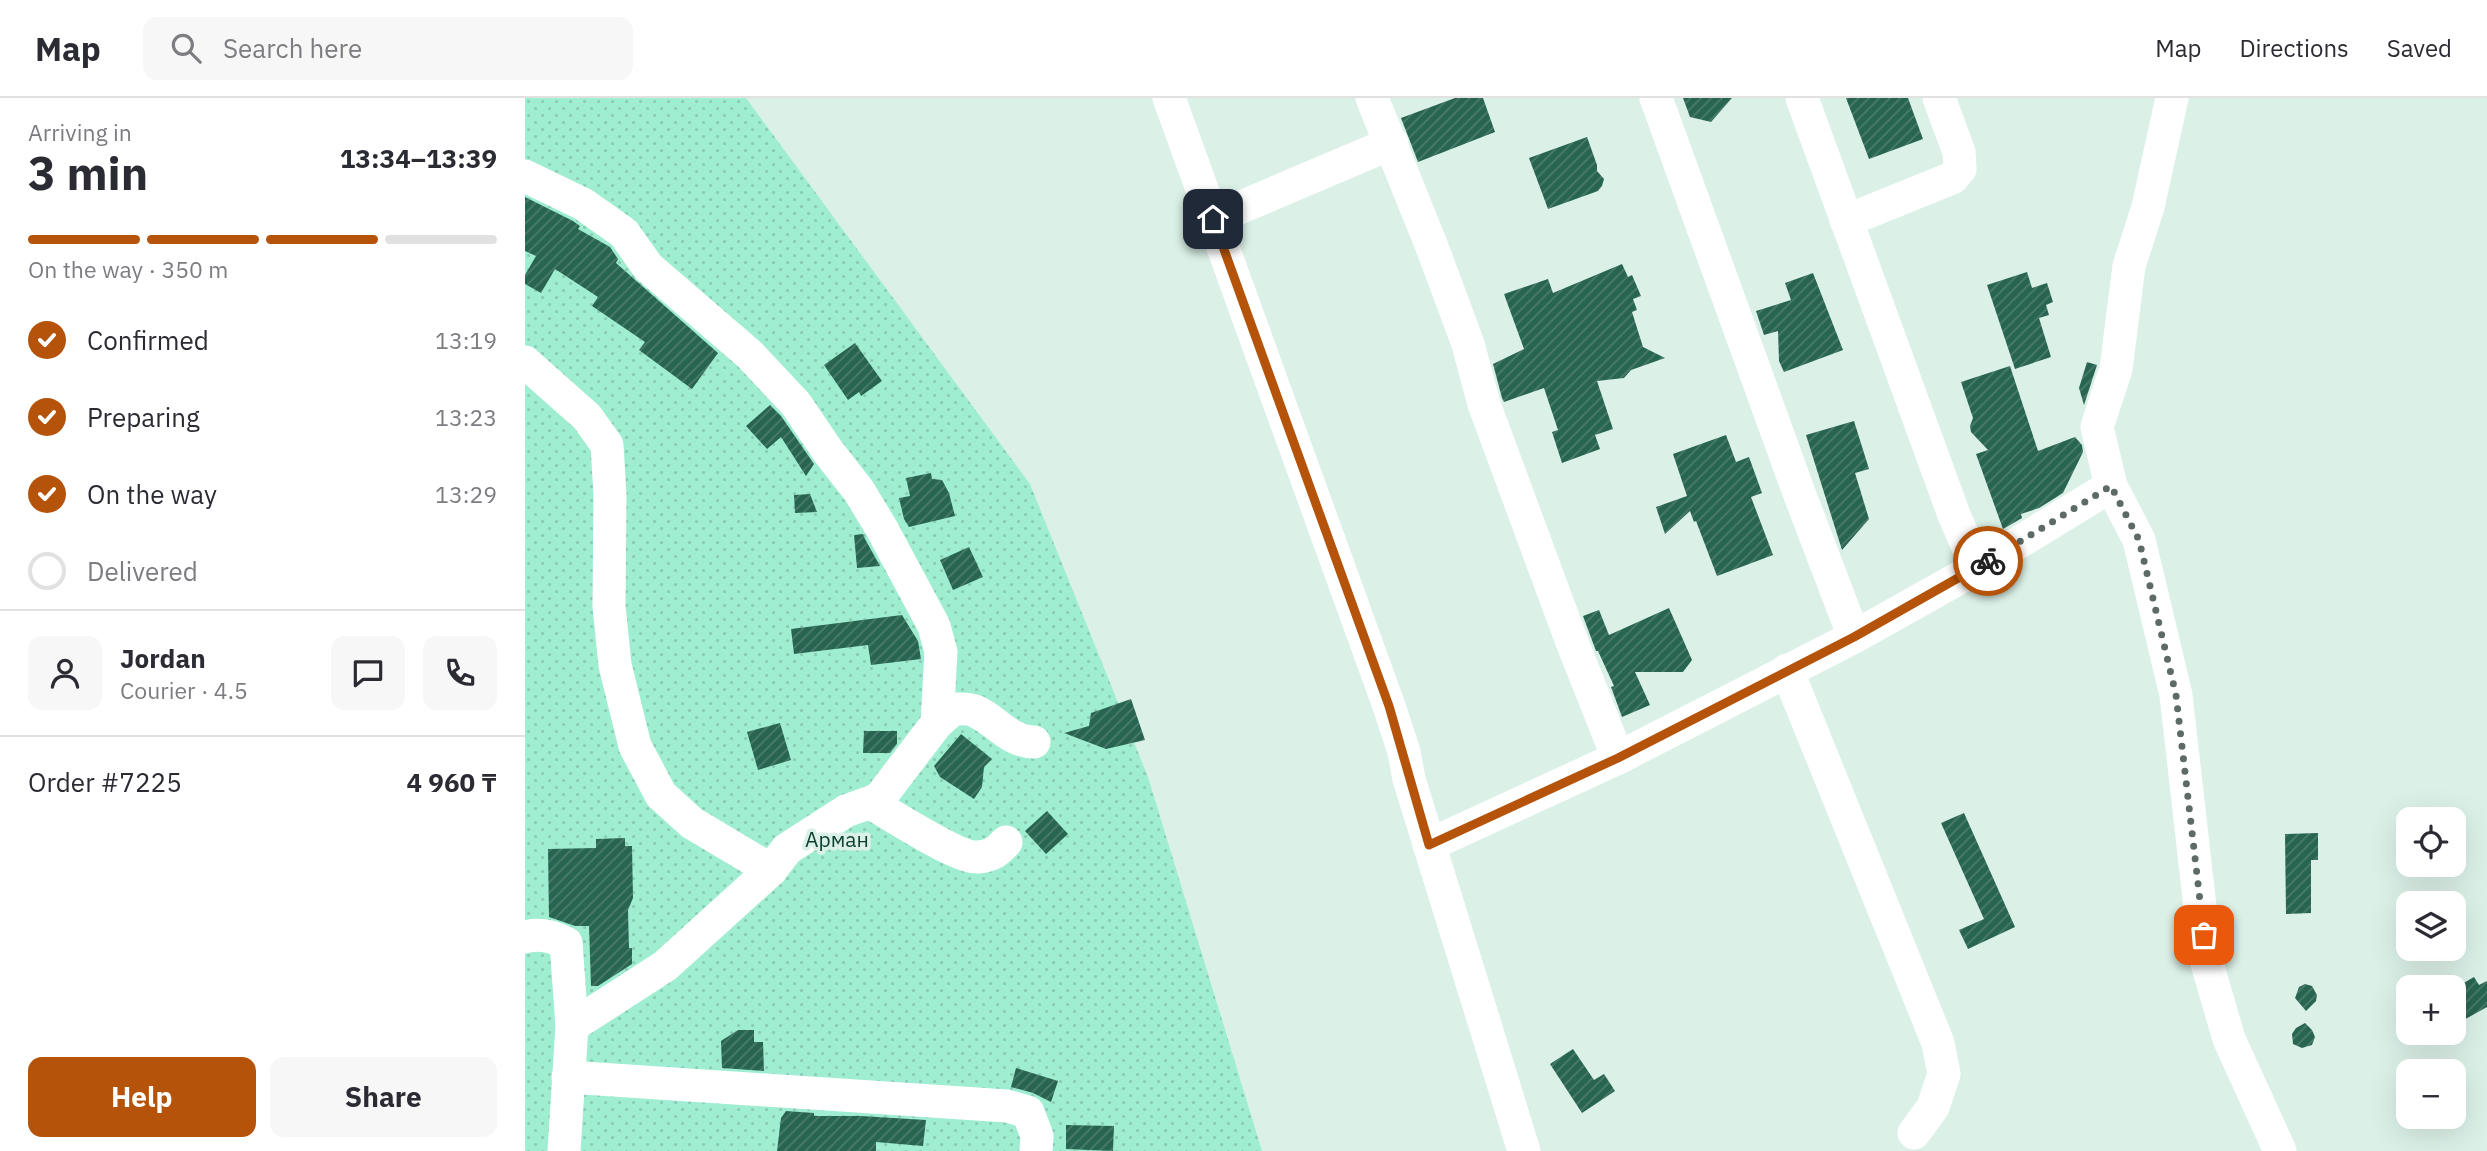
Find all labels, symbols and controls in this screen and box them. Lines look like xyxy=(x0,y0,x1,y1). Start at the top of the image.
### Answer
search box xyxy=(143,17,633,80)
text: Map xyxy=(35,27,101,70)
icon: search xyxy=(167,29,205,67)
text: Search here xyxy=(223,31,362,65)
text: Map xyxy=(2155,32,2201,64)
text: Directions xyxy=(2239,32,2349,64)
text: Saved xyxy=(2387,32,2452,64)
text: Arriving in xyxy=(28,117,132,147)
text: 13:34–13:39 xyxy=(340,141,497,175)
text: 3 min xyxy=(28,143,148,203)
pin xyxy=(1183,189,1243,249)
icon: home xyxy=(1194,200,1232,238)
text: On the way · 350 m xyxy=(28,254,228,284)
icon: check xyxy=(28,321,66,359)
text: Confirmed xyxy=(87,323,209,357)
text: 13:19 xyxy=(435,325,497,355)
icon: check xyxy=(28,398,66,436)
text: Preparing xyxy=(87,400,200,434)
text: 13:23 xyxy=(435,402,497,432)
icon: check xyxy=(28,475,66,513)
text: On the way xyxy=(87,477,217,511)
text: 13:29 xyxy=(435,479,497,509)
courier xyxy=(1953,526,2023,596)
icon: bike xyxy=(1969,542,2007,580)
text: Delivered xyxy=(87,554,198,588)
button: person xyxy=(28,636,102,710)
button: chat xyxy=(331,636,405,710)
button: phone xyxy=(423,636,497,710)
text: Jordan xyxy=(120,641,206,675)
text: Courier · 4.5 xyxy=(120,675,248,705)
text: Order #7225 xyxy=(28,765,182,799)
text: 4 960 ₸ xyxy=(407,765,497,799)
map controls xyxy=(2396,807,2466,1129)
button: locate xyxy=(2396,807,2466,877)
park label: Арман xyxy=(805,825,869,853)
button: layers xyxy=(2396,891,2466,961)
pin xyxy=(2174,905,2234,965)
icon: bag xyxy=(2185,916,2223,954)
button: + xyxy=(2396,975,2466,1045)
button: Help xyxy=(28,1057,256,1137)
button: Share xyxy=(270,1057,497,1137)
button: − xyxy=(2396,1059,2466,1129)

